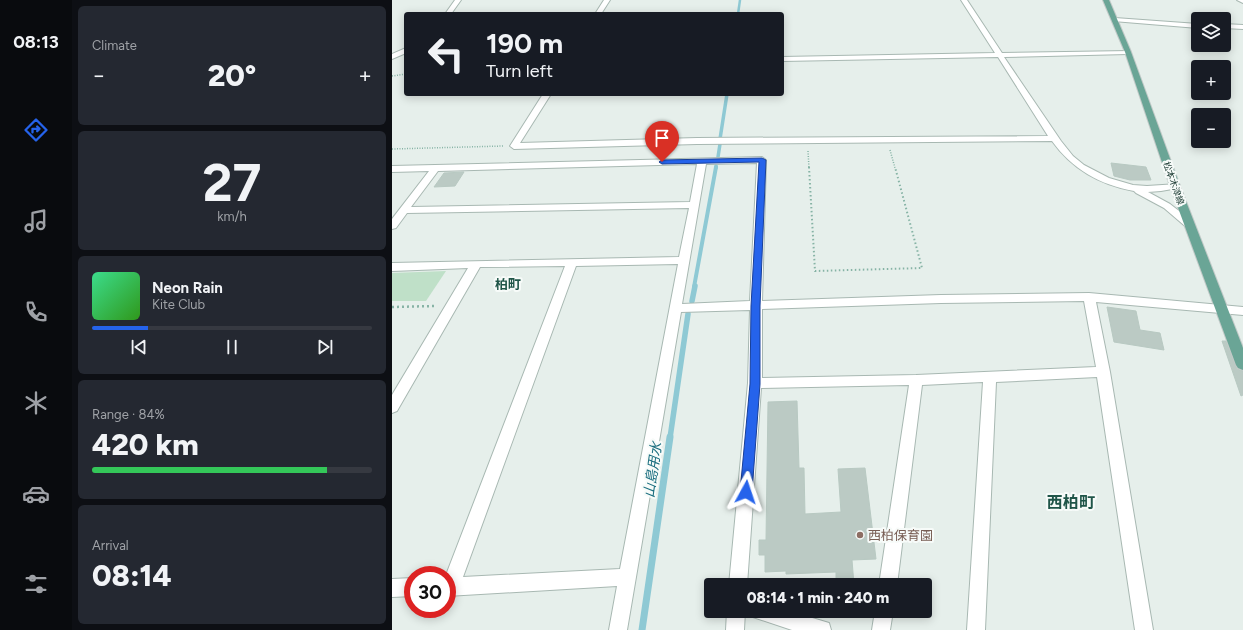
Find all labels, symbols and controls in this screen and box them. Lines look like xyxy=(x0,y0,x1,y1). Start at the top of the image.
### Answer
map controls xyxy=(1191,12,1231,148)
button: layers xyxy=(1191,12,1231,52)
text: 190 m xyxy=(486,26,563,60)
icon: left xyxy=(420,28,472,80)
text: 08:13 xyxy=(13,31,59,53)
text: Climate xyxy=(92,38,137,53)
text: 20° xyxy=(208,57,256,94)
text: Turn left xyxy=(486,60,553,82)
button: + xyxy=(1191,60,1231,100)
text: − xyxy=(92,62,106,89)
text: + xyxy=(358,62,372,89)
button: − xyxy=(1191,108,1231,148)
icon: directions xyxy=(22,116,50,144)
pin xyxy=(645,121,679,162)
icon: arrive xyxy=(651,127,673,149)
text: 27 xyxy=(202,152,262,214)
street label: 松本木津線 xyxy=(1161,160,1187,207)
icon: music xyxy=(22,207,50,235)
text: km/h xyxy=(217,209,247,224)
district label: 柏町 xyxy=(495,277,521,292)
text: Neon Rain xyxy=(152,279,223,297)
text: Kite Club xyxy=(152,297,205,312)
icon: phone xyxy=(22,298,50,326)
icon: previous xyxy=(128,336,150,358)
icon: pause xyxy=(221,336,243,358)
icon: next xyxy=(314,336,336,358)
icon: climate xyxy=(22,389,50,417)
text: Range · 84% xyxy=(92,407,165,422)
text: 420 km xyxy=(92,426,199,463)
water label: 山島用水 xyxy=(641,439,666,499)
position arrow xyxy=(725,471,767,513)
icon: car xyxy=(22,480,50,508)
district label: 西柏町 xyxy=(1047,493,1095,512)
place label: 西柏保育園 xyxy=(868,528,933,543)
marker: 西柏保育園 xyxy=(855,530,865,540)
text: Arrival xyxy=(92,538,129,553)
text: 08:14 xyxy=(92,557,172,594)
speed limit sign: 30 xyxy=(404,566,456,618)
icon: filters xyxy=(22,570,50,598)
text: 08:14 · 1 min · 240 m xyxy=(747,589,889,607)

